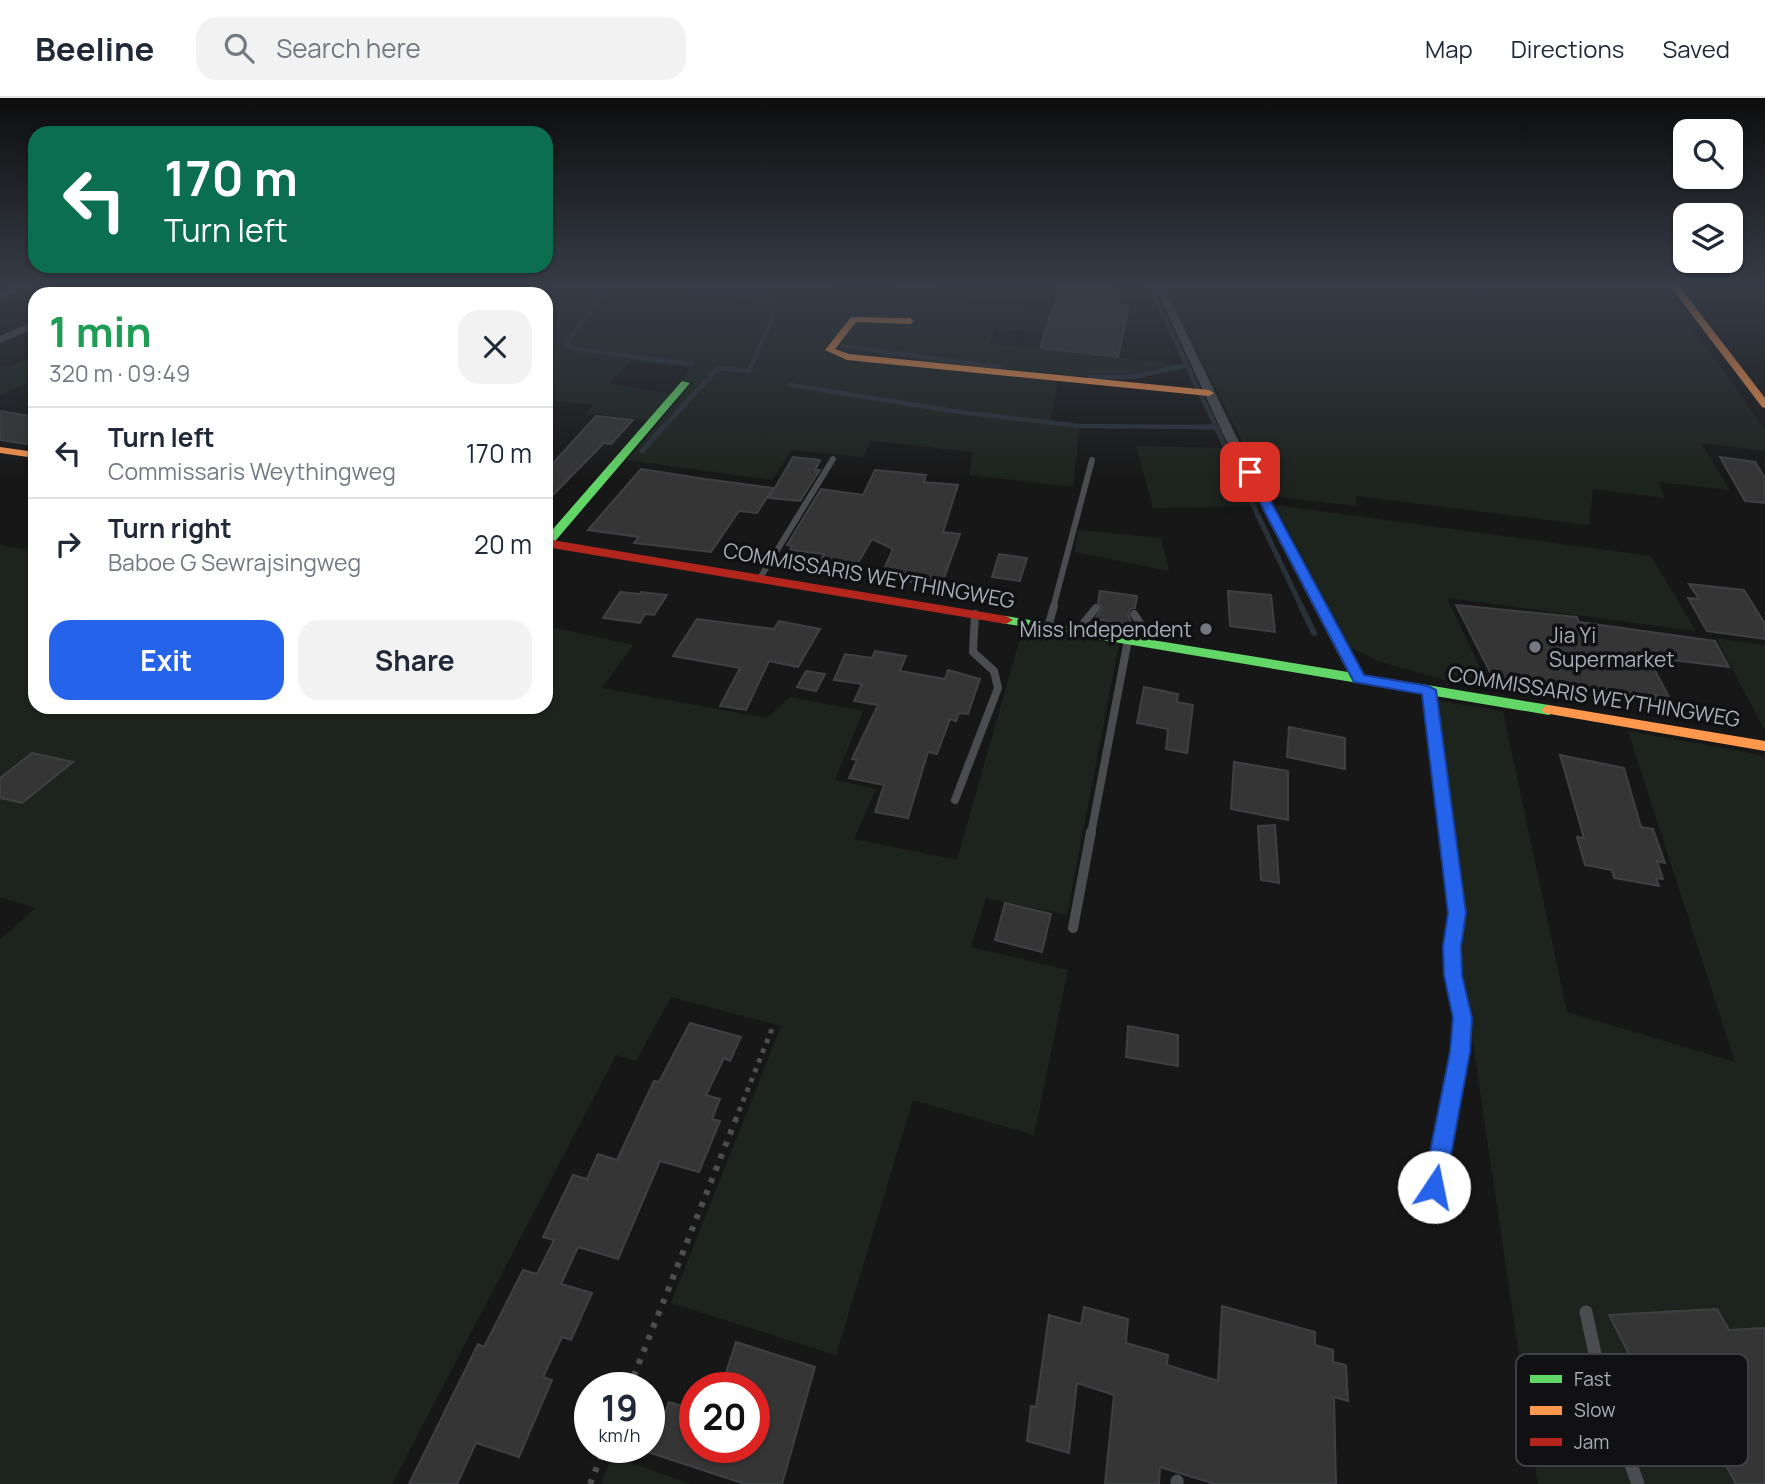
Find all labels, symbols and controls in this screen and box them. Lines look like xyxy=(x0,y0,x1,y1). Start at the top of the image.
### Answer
search box xyxy=(196,17,686,80)
text: Beeline xyxy=(35,26,154,71)
icon: search xyxy=(220,29,258,67)
text: Search here xyxy=(276,30,421,66)
text: Map xyxy=(1425,32,1473,65)
text: Directions xyxy=(1511,32,1624,65)
text: Saved xyxy=(1662,32,1730,65)
map controls xyxy=(1673,119,1743,273)
button: search xyxy=(1673,119,1743,189)
text: 170 m xyxy=(164,144,298,211)
icon: left xyxy=(49,154,140,245)
button: layers xyxy=(1673,203,1743,273)
text: Turn left xyxy=(164,208,288,252)
text: 1 min xyxy=(49,302,152,360)
button: close xyxy=(458,310,532,384)
text: 320 m · 09:49 xyxy=(49,357,190,389)
text: Turn left xyxy=(108,419,215,455)
icon: left xyxy=(49,434,87,472)
text: 170 m xyxy=(466,435,532,471)
pin xyxy=(1220,442,1280,502)
icon: arrive xyxy=(1231,453,1269,491)
text: Commissaris Weythingweg xyxy=(108,455,396,487)
text: Turn right xyxy=(108,510,232,546)
icon: right xyxy=(49,525,87,563)
text: 20 m xyxy=(474,526,532,562)
street label: COMMISSARIS WEYTHINGWEG xyxy=(721,536,1017,614)
text: Baboe G Sewrajsingweg xyxy=(108,546,361,578)
place label: Miss Independent xyxy=(1019,615,1192,643)
button: Exit xyxy=(49,620,284,700)
button: Share xyxy=(298,620,532,700)
marker: Miss Independent xyxy=(1198,621,1214,637)
place label: Jia Yi Supermarket xyxy=(1549,621,1675,673)
marker: Jia Yi Supermarket xyxy=(1527,639,1543,655)
street label: COMMISSARIS WEYTHINGWEG xyxy=(1446,659,1742,733)
position arrow xyxy=(1397,1150,1471,1224)
legend xyxy=(1516,1354,1748,1466)
text: Fast xyxy=(1574,1366,1611,1392)
speed limit sign: 20 xyxy=(679,1372,770,1463)
text: 19 xyxy=(601,1384,638,1432)
text: Slow xyxy=(1574,1397,1616,1423)
text: km/h xyxy=(599,1423,640,1447)
text: Jam xyxy=(1574,1429,1609,1455)

